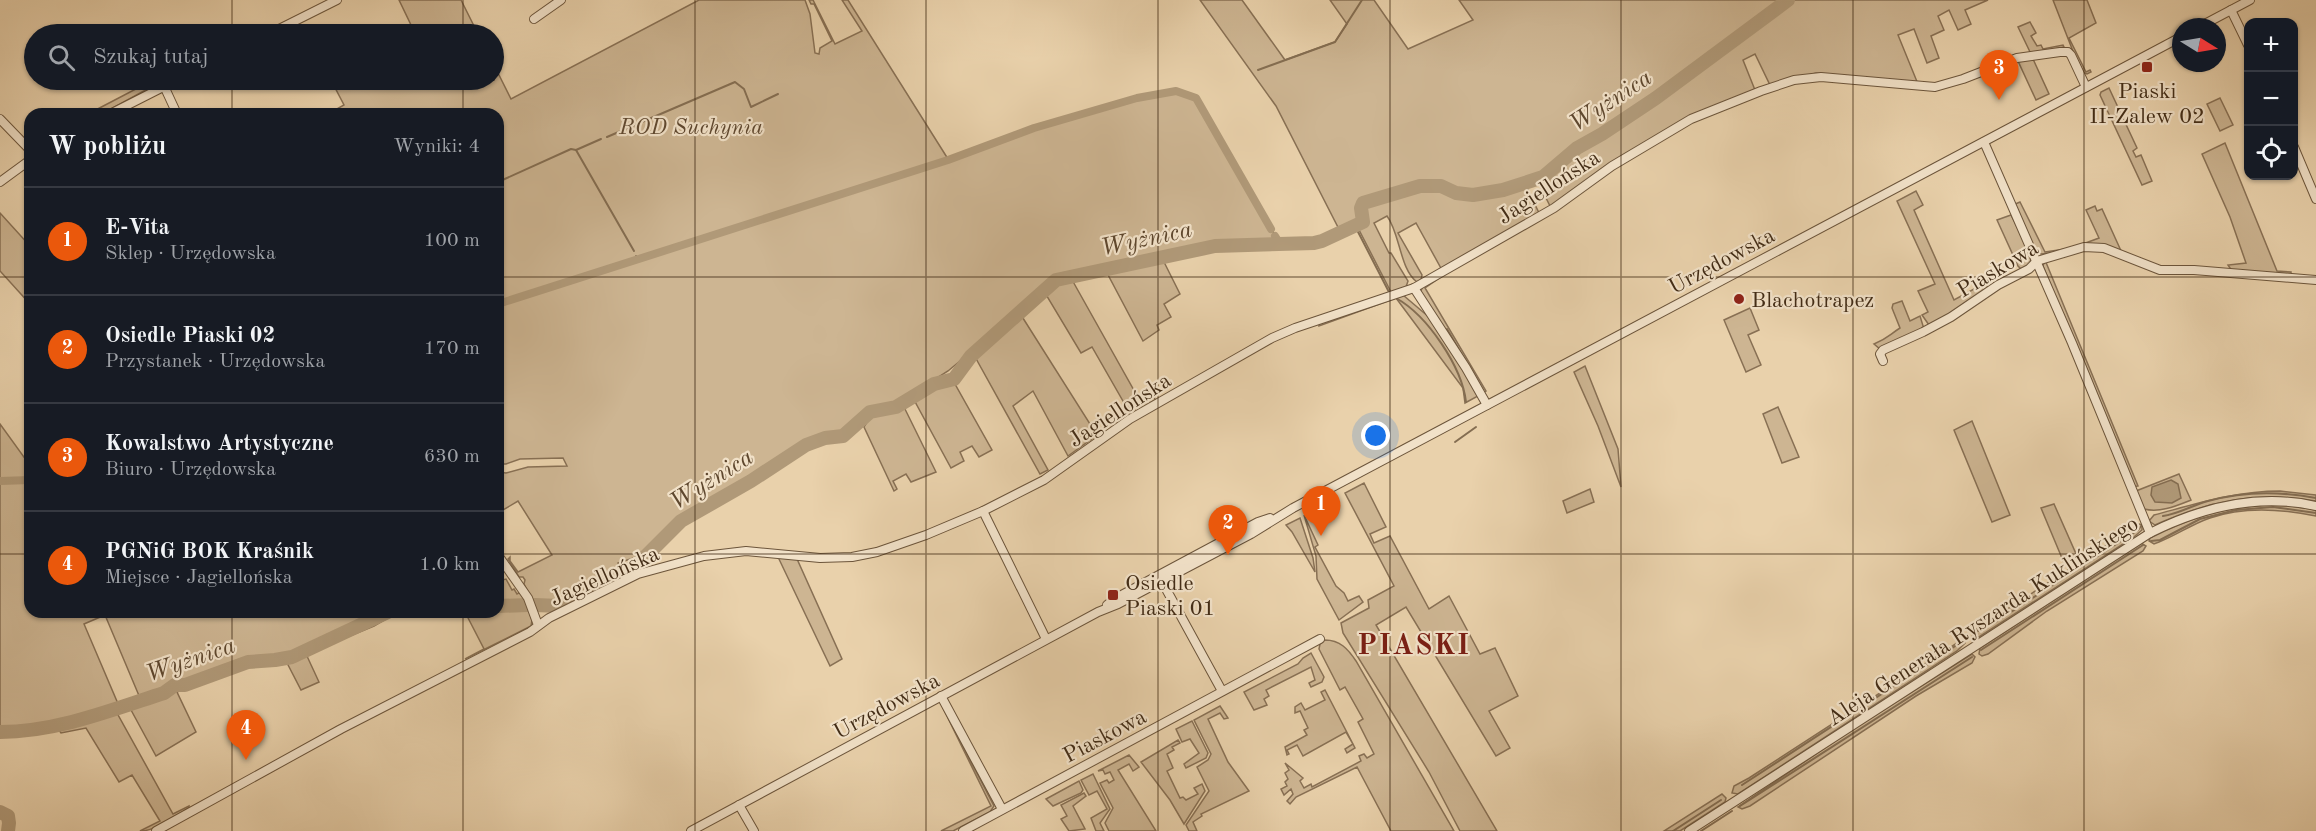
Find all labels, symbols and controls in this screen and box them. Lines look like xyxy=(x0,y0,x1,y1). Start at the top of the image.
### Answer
north arrow xyxy=(2172,18,2226,72)
map controls xyxy=(2244,18,2298,180)
button: + xyxy=(2244,18,2298,72)
search box xyxy=(24,24,504,90)
icon: search xyxy=(45,41,78,74)
text: Szukaj tutaj xyxy=(93,46,209,68)
pin: 3 xyxy=(1980,51,2018,100)
marker: Piaski II-Zalew 02 xyxy=(2140,60,2154,74)
water label: Wyżnica xyxy=(1565,66,1657,137)
button: − xyxy=(2244,72,2298,126)
place label: Piaski II-Zalew 02 xyxy=(2089,81,2205,128)
park label: ROD Suchynia xyxy=(618,117,763,139)
button: locate xyxy=(2244,126,2298,180)
text: W pobliżu xyxy=(48,134,166,160)
text: Wyniki: 4 xyxy=(393,137,480,157)
street label: Jagiellońska xyxy=(1494,146,1604,229)
text: E-Vita xyxy=(105,217,170,239)
water label: Wyżnica xyxy=(1098,218,1195,261)
street label: Urzędowska xyxy=(1665,225,1779,299)
text: 1 xyxy=(62,231,73,251)
text: 100 m xyxy=(424,231,480,251)
street label: Piaskowa xyxy=(1954,237,2043,302)
text: Sklep · Urzędowska xyxy=(105,244,276,264)
place label: Blachotrapez xyxy=(1751,290,1874,312)
marker: Blachotrapez xyxy=(1732,292,1746,306)
text: Osiedle Piaski 02 xyxy=(105,325,275,347)
text: 2 xyxy=(62,339,73,359)
text: 170 m xyxy=(424,339,480,359)
text: Przystanek · Urzędowska xyxy=(105,352,325,372)
street label: Jagiellońska xyxy=(1065,369,1175,452)
your location xyxy=(1361,421,1390,450)
text: Kowalstwo Artystyczne xyxy=(105,433,334,455)
water label: Wyżnica xyxy=(666,446,758,516)
text: 3 xyxy=(62,447,73,467)
text: 630 m xyxy=(424,447,480,467)
text: Biuro · Urzędowska xyxy=(105,460,276,480)
pin: 1 xyxy=(1302,486,1340,536)
pin: 2 xyxy=(1208,506,1248,555)
street label: Aleja Generała Ryszarda Kuklińskiego xyxy=(1823,513,2143,731)
text: PGNiG BOK Kraśnik xyxy=(105,541,314,563)
street label: Jagiellońska xyxy=(547,543,663,611)
text: 4 xyxy=(62,555,73,575)
text: 1.0 km xyxy=(419,555,480,575)
text: Miejsce · Jagiellońska xyxy=(105,568,293,588)
place label: Osiedle Piaski 01 xyxy=(1125,573,1215,620)
marker: Osiedle Piaski 01 xyxy=(1106,588,1120,602)
district label: PIASKI xyxy=(1357,633,1471,661)
water label: Wyżnica xyxy=(143,634,239,687)
street label: Urzędowska xyxy=(830,670,944,744)
street label: Piaskowa xyxy=(1060,706,1150,768)
pin: 4 xyxy=(226,710,266,760)

